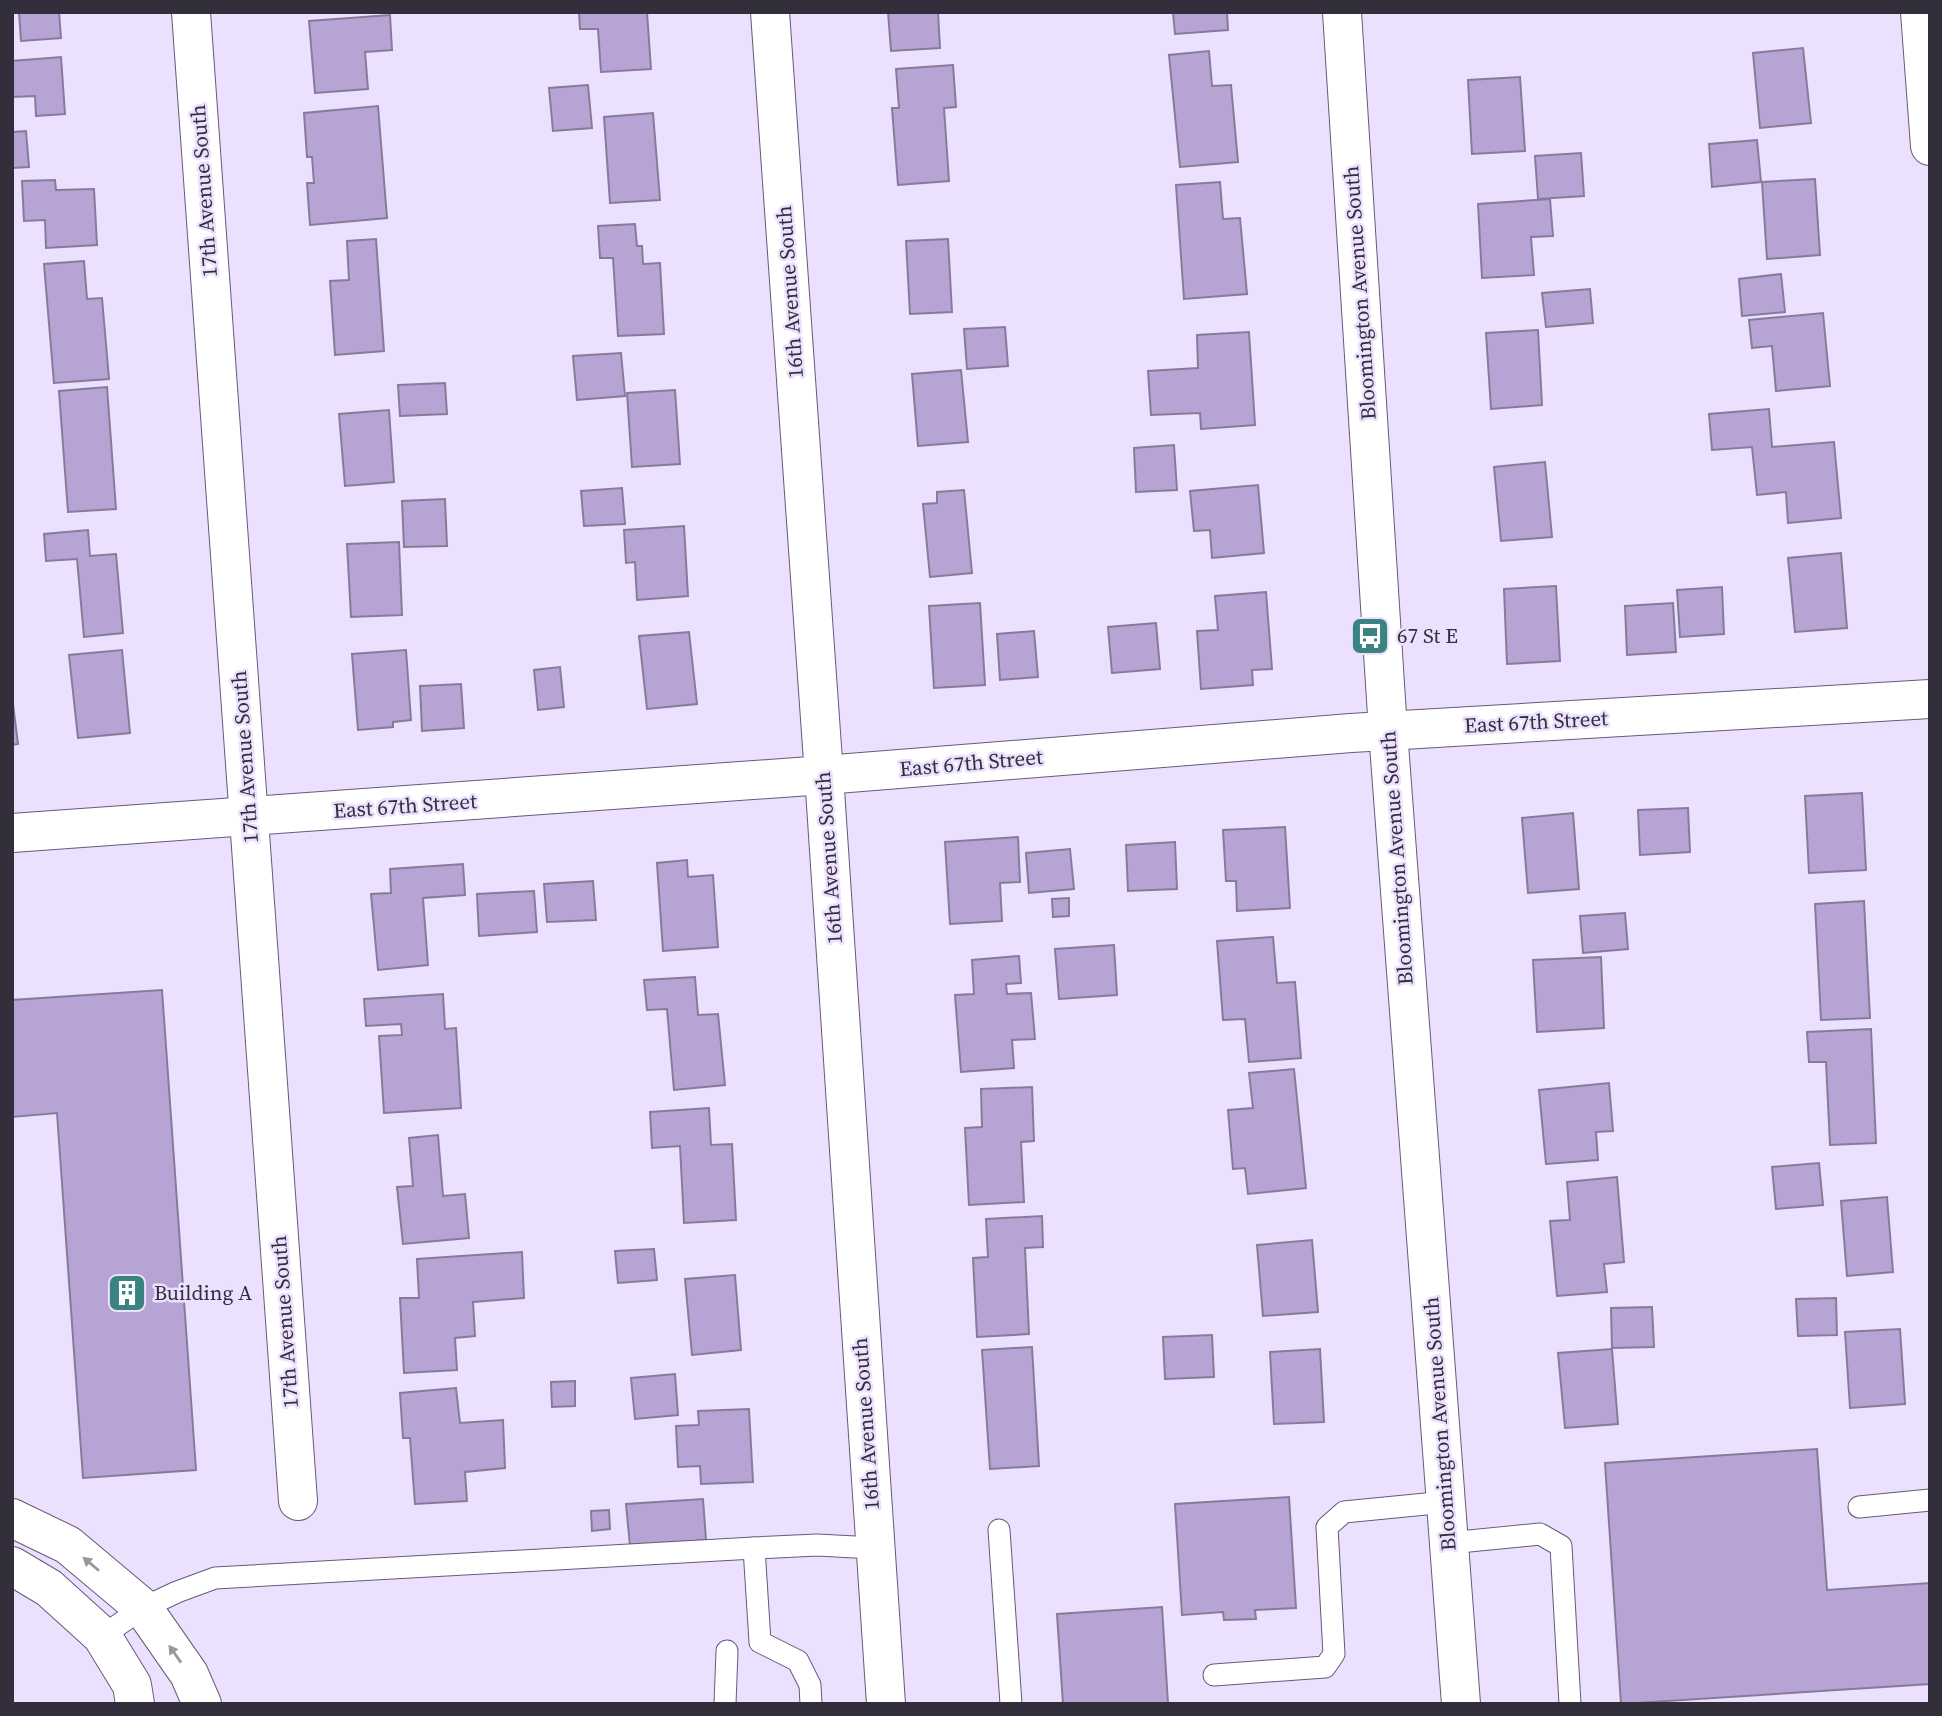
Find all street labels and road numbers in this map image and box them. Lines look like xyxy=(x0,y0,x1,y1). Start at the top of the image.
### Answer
street label: 17th Avenue South xyxy=(183,104,224,278)
street label: Bloomington Avenue South xyxy=(1336,165,1383,421)
street label: 16th Avenue South xyxy=(769,205,810,379)
street label: 17th Avenue South xyxy=(224,670,265,844)
street label: East 67th Street xyxy=(1463,703,1609,740)
street label: Bloomington Avenue South xyxy=(1373,730,1420,986)
street label: East 67th Street xyxy=(898,742,1044,783)
street label: 16th Avenue South xyxy=(808,771,849,945)
street label: East 67th Street xyxy=(332,786,478,825)
street label: 17th Avenue South xyxy=(264,1235,305,1409)
street label: Bloomington Avenue South xyxy=(1416,1296,1463,1552)
street label: 16th Avenue South xyxy=(845,1337,886,1511)

